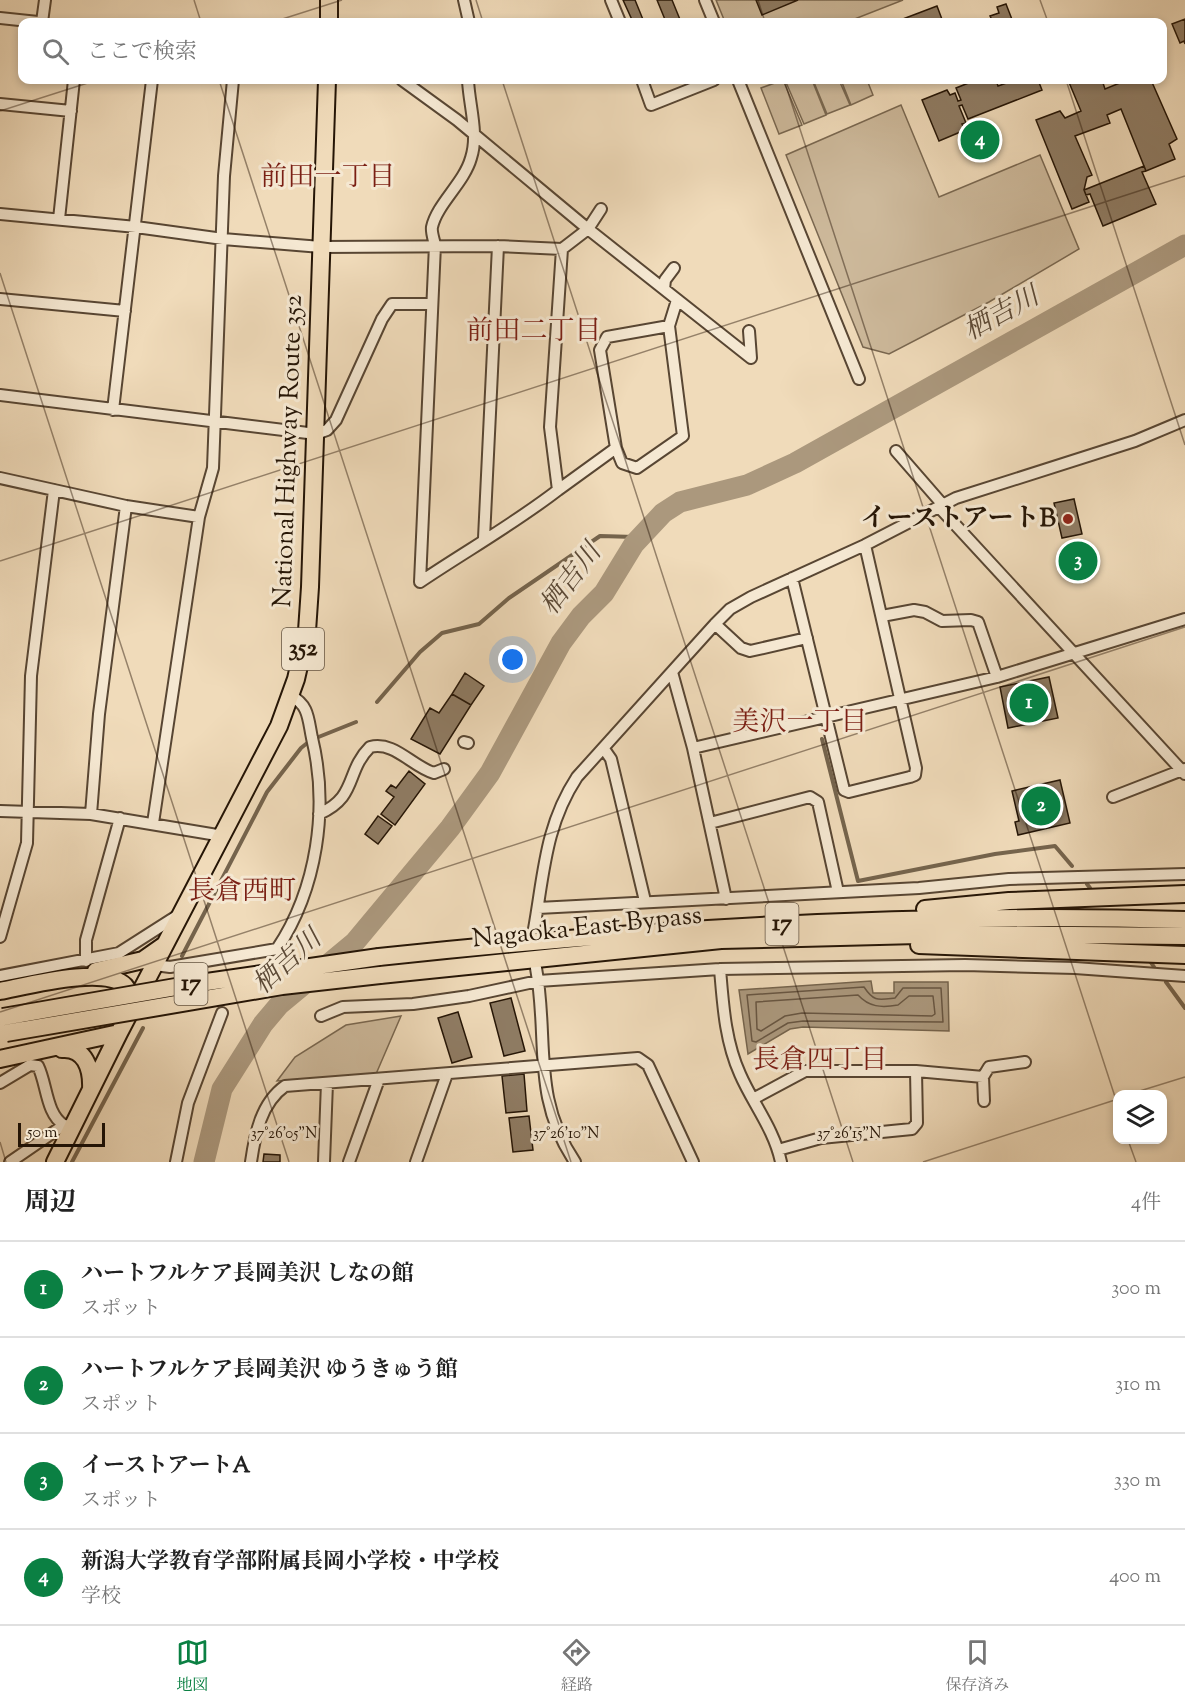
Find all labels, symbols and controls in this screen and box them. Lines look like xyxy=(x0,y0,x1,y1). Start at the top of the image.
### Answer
search box xyxy=(18,18,1167,84)
icon: search xyxy=(39,35,72,68)
text: ここで検索 xyxy=(87,37,197,69)
pin: 4 xyxy=(960,118,1000,162)
district label: 前田一丁目 xyxy=(261,159,396,198)
water label: 栖吉川 xyxy=(957,277,1049,352)
street label: National Highway Route 352 xyxy=(265,294,313,608)
district label: 前田二丁目 xyxy=(467,313,602,352)
place label: イーストアートB xyxy=(860,501,1057,538)
marker: イーストアートB xyxy=(1061,512,1075,526)
water label: 栖吉川 xyxy=(532,534,614,624)
pin: 3 xyxy=(1058,538,1098,584)
road number: 352 xyxy=(282,628,324,670)
your location xyxy=(498,645,527,674)
pin: 1 xyxy=(1010,680,1048,726)
district label: 美沢一丁目 xyxy=(733,704,868,743)
pin: 2 xyxy=(1022,784,1060,828)
district label: 長倉西町 xyxy=(188,873,296,912)
street label: Nagaoka East Bypass xyxy=(470,898,704,958)
road number: 17 xyxy=(766,903,798,945)
water label: 栖吉川 xyxy=(245,919,333,1005)
road number: 17 xyxy=(174,963,207,1005)
district label: 長倉四丁目 xyxy=(753,1042,888,1081)
map controls xyxy=(1113,1090,1167,1144)
button: layers xyxy=(1113,1090,1167,1144)
scale bar xyxy=(18,1120,105,1148)
text: 50 m xyxy=(27,1122,58,1145)
text: 37°26'05"N xyxy=(251,1124,317,1145)
text: 37°26'10"N xyxy=(533,1124,599,1145)
text: 37°26'15"N xyxy=(817,1124,881,1145)
text: 周辺 xyxy=(24,1185,76,1222)
text: 4件 xyxy=(1131,1189,1161,1218)
text: ハートフルケア長岡美沢 しなの館 xyxy=(81,1259,414,1291)
text: 1 xyxy=(40,1275,47,1304)
text: 300 m xyxy=(1111,1275,1161,1304)
text: スポット xyxy=(81,1295,161,1324)
text: ハートフルケア長岡美沢 ゆうきゅう館 xyxy=(81,1355,458,1387)
text: 2 xyxy=(39,1371,48,1400)
text: 310 m xyxy=(1115,1371,1161,1400)
text: スポット xyxy=(81,1391,161,1420)
text: イーストアートA xyxy=(81,1451,250,1483)
text: 3 xyxy=(39,1467,48,1496)
text: 330 m xyxy=(1114,1467,1161,1496)
text: スポット xyxy=(81,1487,161,1516)
text: 新潟大学教育学部附属長岡小学校・中学校 xyxy=(81,1547,499,1579)
text: 4 xyxy=(38,1563,49,1592)
text: 400 m xyxy=(1109,1563,1161,1592)
text: 学校 xyxy=(81,1583,121,1612)
tab: 地図 xyxy=(176,1636,209,1698)
tab: 経路 xyxy=(560,1636,593,1698)
tab: 保存済み xyxy=(945,1636,1009,1698)

